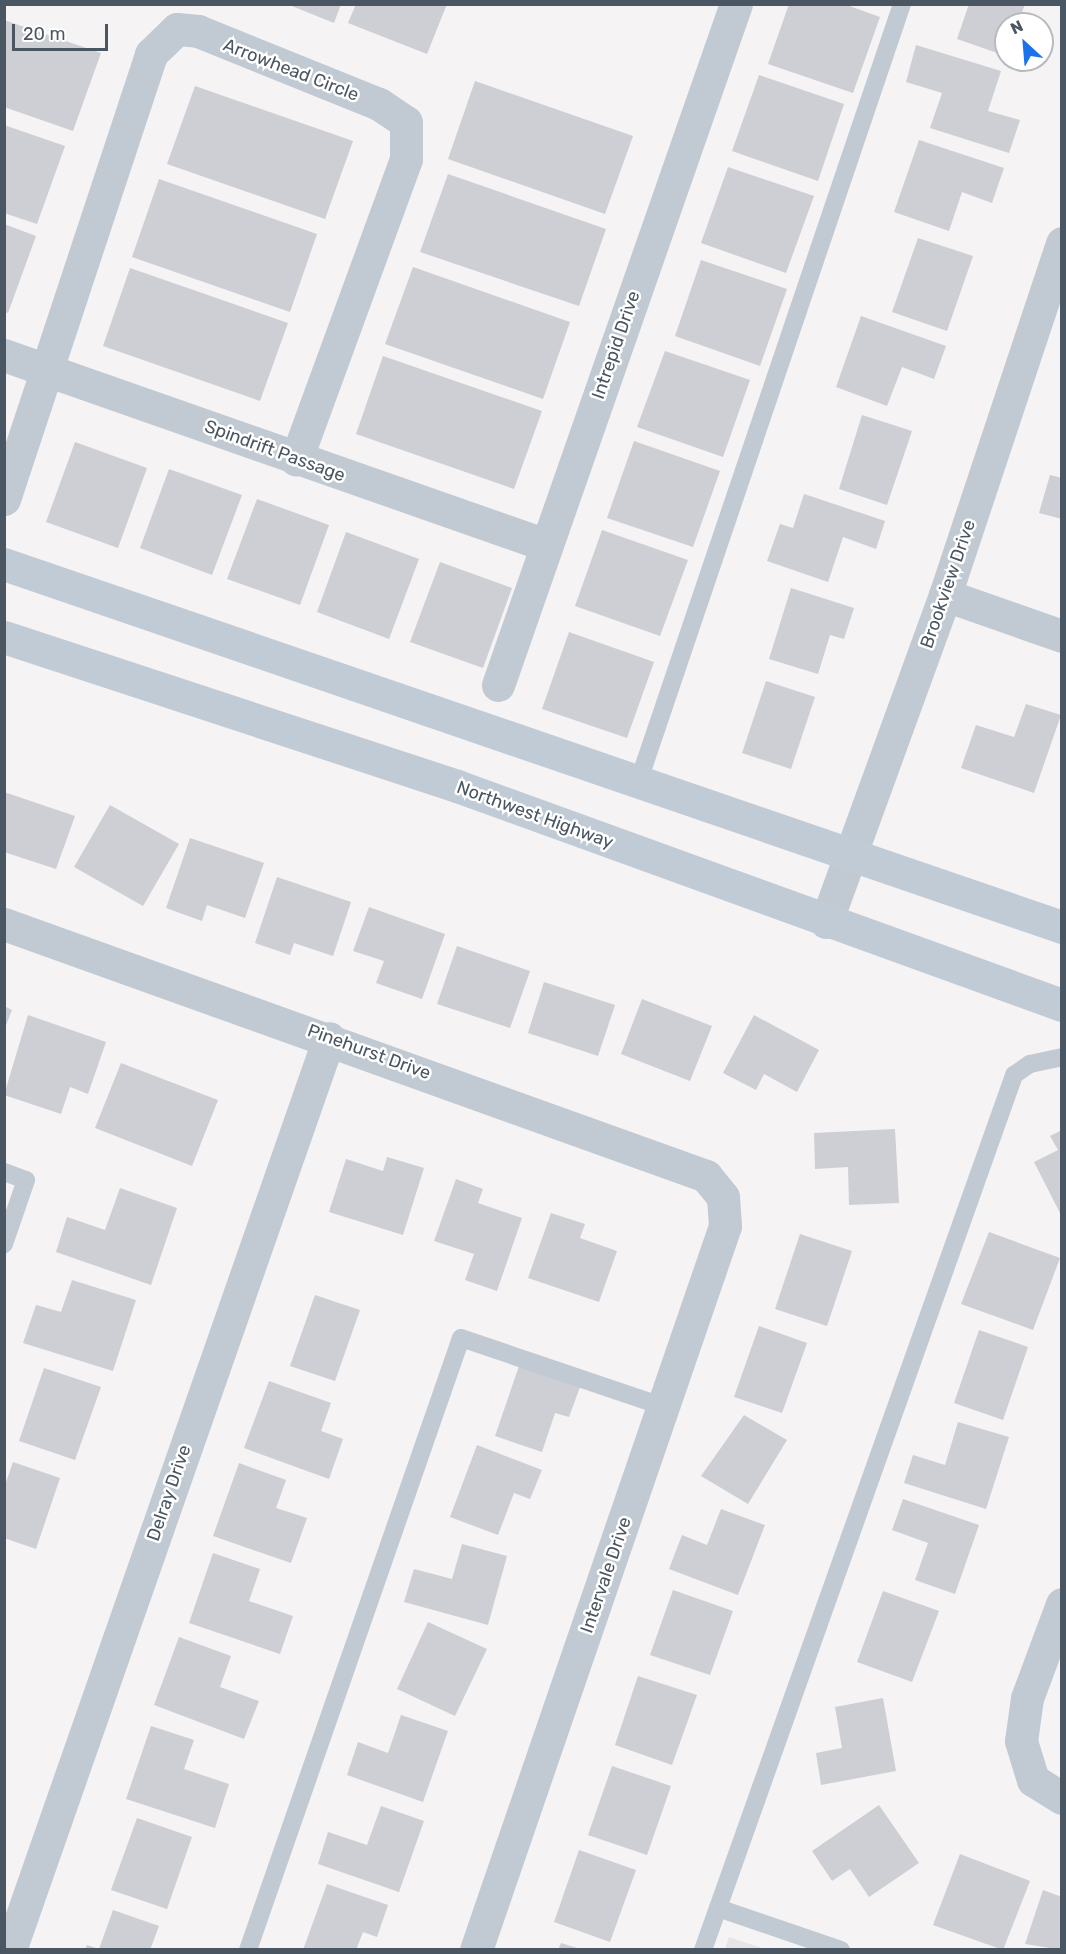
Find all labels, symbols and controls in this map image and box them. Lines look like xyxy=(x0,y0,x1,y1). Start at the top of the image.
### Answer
scale bar xyxy=(15,12,111,50)
north arrow xyxy=(994,12,1054,72)
text: N xyxy=(1007,16,1026,38)
text: 20 m xyxy=(23,23,65,45)
street label: Arrowhead Circle xyxy=(220,34,362,106)
street label: Intrepid Drive xyxy=(587,288,645,402)
street label: Spindrift Passage xyxy=(202,416,348,486)
street label: Brookview Drive xyxy=(916,517,980,651)
street label: Northwest Highway xyxy=(454,777,616,853)
street label: Pinehurst Drive xyxy=(304,1020,434,1084)
street label: Delray Drive xyxy=(142,1442,196,1544)
street label: Intervale Drive xyxy=(576,1514,636,1636)

